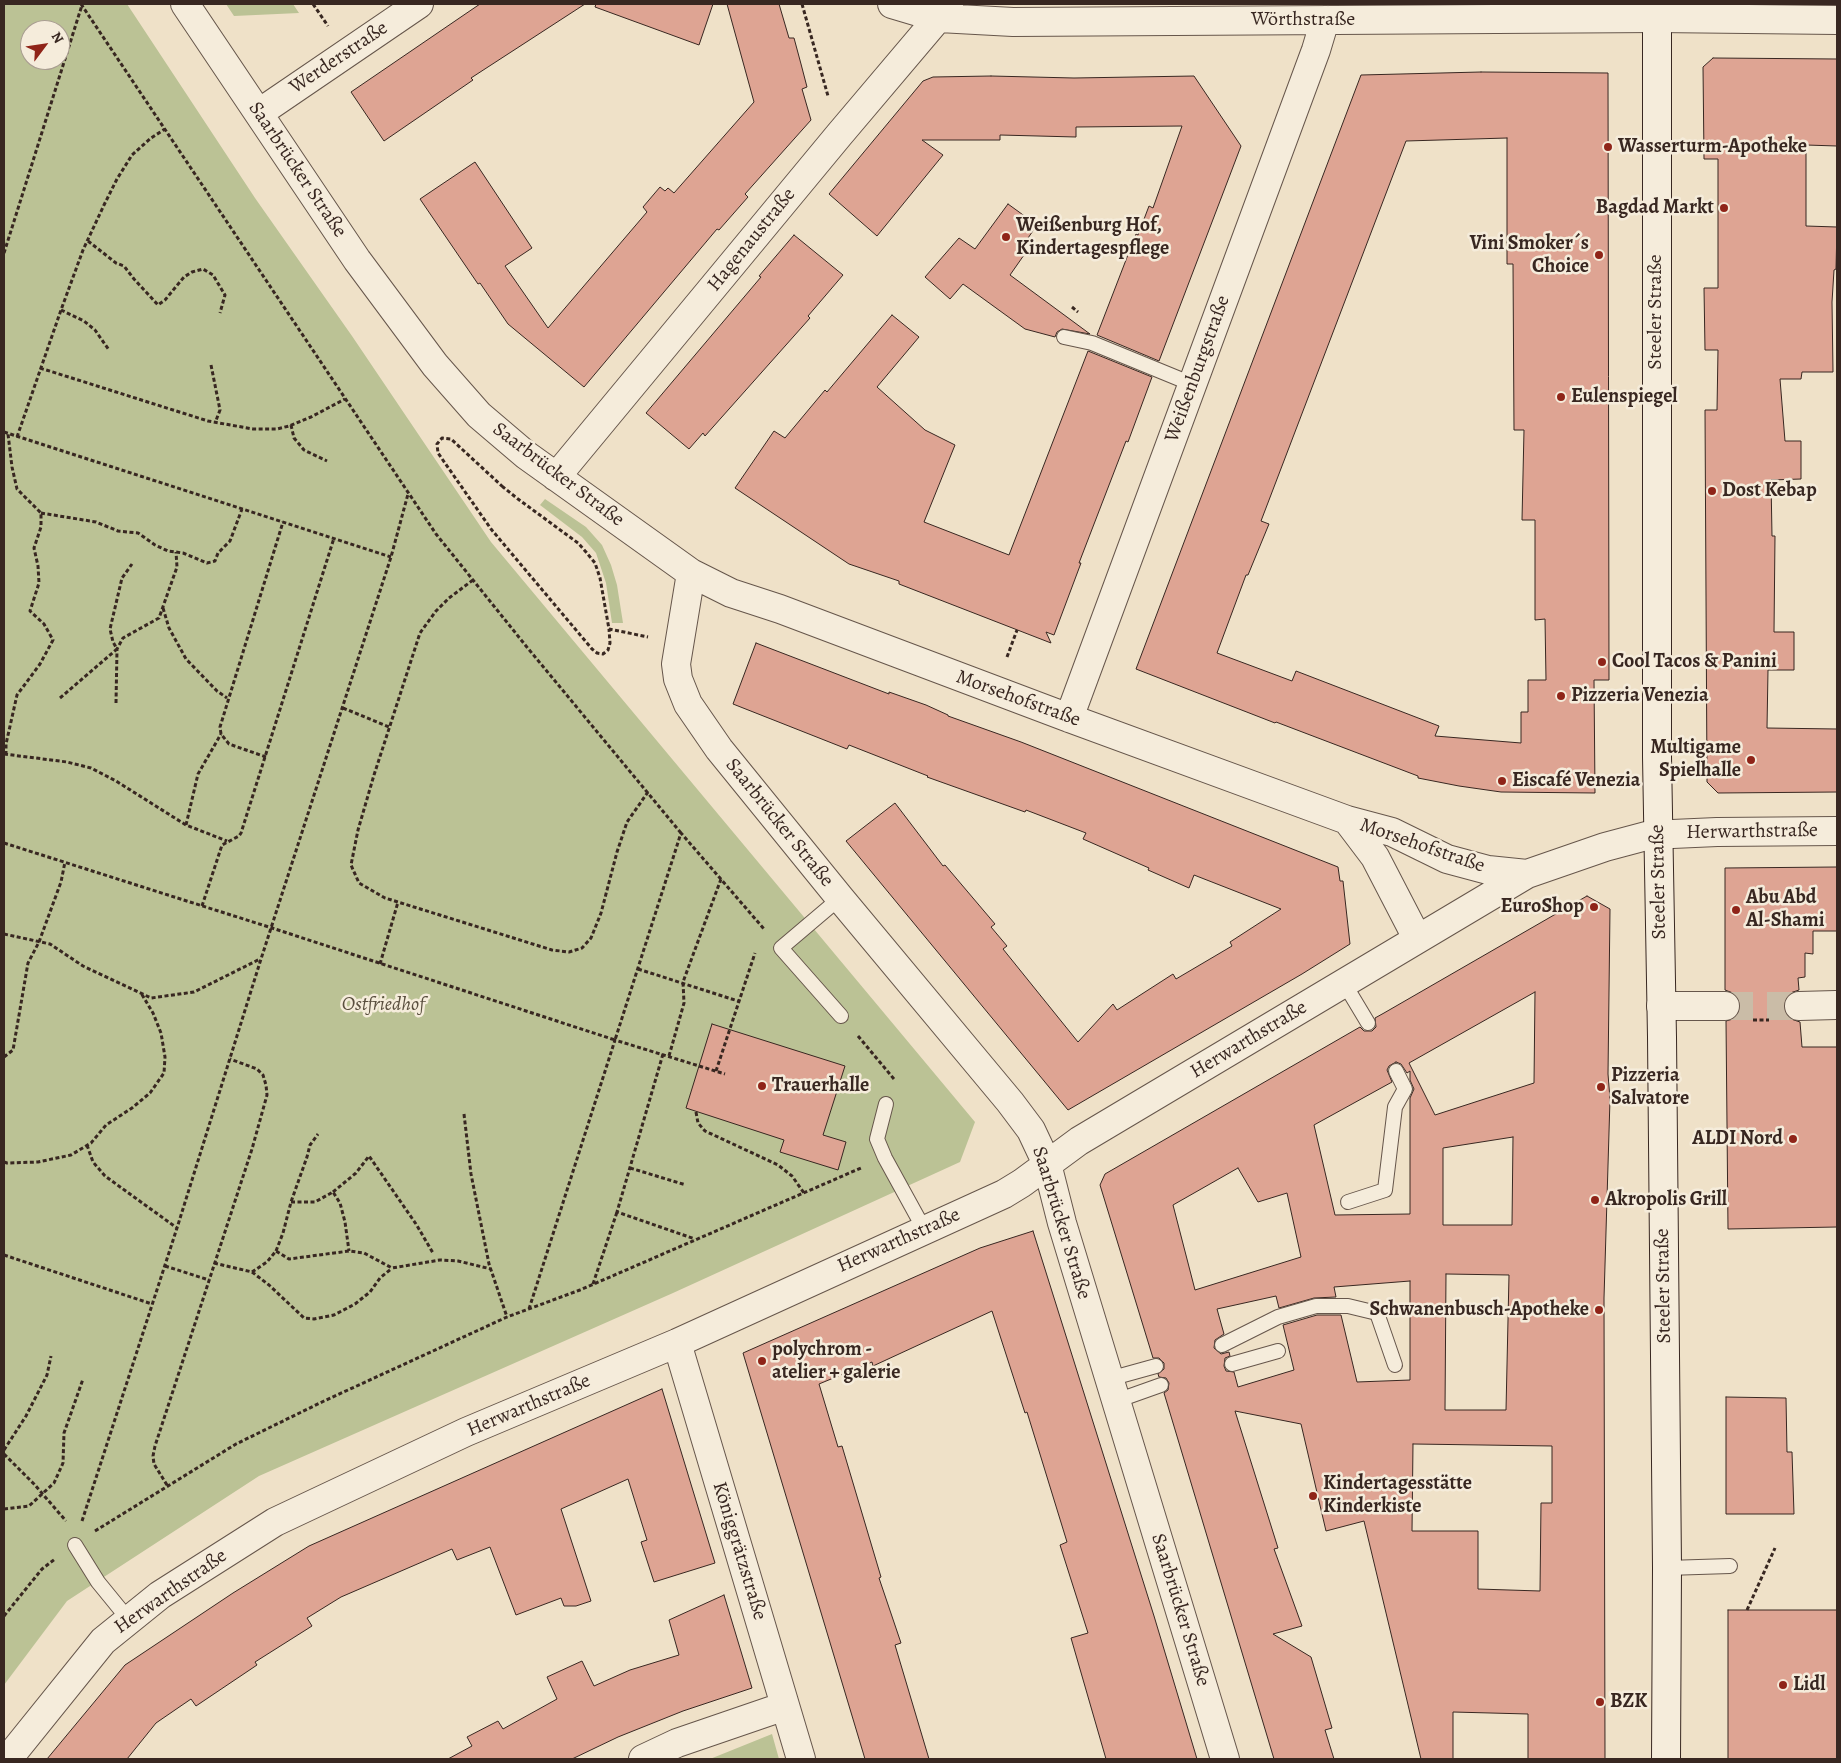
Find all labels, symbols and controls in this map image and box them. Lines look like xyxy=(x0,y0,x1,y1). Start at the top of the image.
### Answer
street label: Wörthstraße xyxy=(1251,8,1355,32)
street label: Werderstraße xyxy=(285,16,393,100)
north arrow xyxy=(20,20,70,70)
text: N xyxy=(47,28,68,47)
street label: Saarbrücker Straße xyxy=(243,98,351,242)
place label: Wasserturm-Apotheke xyxy=(1618,135,1807,159)
marker: Wasserturm-Apotheke xyxy=(1602,141,1614,153)
street label: Hagenaustraße xyxy=(703,183,801,297)
place label: Bagdad Markt xyxy=(1596,196,1714,220)
marker: Bagdad Markt xyxy=(1718,202,1730,214)
place label: Weißenburg Hof, Kindertagespflege xyxy=(1016,214,1169,261)
marker: Weißenburg Hof, Kindertagespflege xyxy=(1000,231,1012,243)
place label: Vini Smoker´s Choice xyxy=(1470,232,1589,279)
marker: Vini Smoker´s Choice xyxy=(1593,249,1605,261)
street label: Steeler Straße xyxy=(1644,254,1668,370)
street label: Weißenburgstraße xyxy=(1160,292,1236,446)
place label: Eulenspiegel xyxy=(1571,385,1678,409)
marker: Eulenspiegel xyxy=(1555,391,1567,403)
street label: Saarbrücker Straße xyxy=(487,418,629,532)
place label: Dost Kebap xyxy=(1722,479,1817,503)
marker: Dost Kebap xyxy=(1706,485,1718,497)
place label: Cool Tacos & Panini xyxy=(1612,650,1777,674)
marker: Cool Tacos & Panini xyxy=(1596,656,1608,668)
street label: Morsehofstraße xyxy=(953,665,1083,733)
place label: Pizzeria Venezia xyxy=(1571,684,1709,708)
marker: Pizzeria Venezia xyxy=(1555,690,1567,702)
place label: Multigame Spielhalle xyxy=(1650,736,1741,783)
street label: Saarbrücker Straße xyxy=(720,754,838,892)
marker: Multigame Spielhalle xyxy=(1745,754,1757,766)
place label: Eiscafé Venezia xyxy=(1512,769,1640,793)
marker: Eiscafé Venezia xyxy=(1496,775,1508,787)
street label: Morsehofstraße xyxy=(1356,813,1488,879)
street label: Herwarthstraße xyxy=(1686,819,1818,845)
street label: Steeler Straße xyxy=(1646,824,1672,940)
place label: Abu Abd Al-Shami xyxy=(1746,886,1825,933)
place label: EuroShop xyxy=(1501,895,1584,919)
marker: EuroShop xyxy=(1588,901,1600,913)
marker: Abu Abd Al-Shami xyxy=(1730,904,1742,916)
park label: Ostfriedhof xyxy=(342,993,424,1017)
street label: Herwarthstraße xyxy=(1186,996,1312,1084)
place label: Pizzeria Salvatore xyxy=(1611,1064,1689,1111)
place label: Trauerhalle xyxy=(772,1074,869,1098)
marker: Trauerhalle xyxy=(756,1080,768,1092)
marker: Pizzeria Salvatore xyxy=(1595,1081,1607,1093)
place label: ALDI Nord xyxy=(1692,1127,1783,1151)
marker: ALDI Nord xyxy=(1787,1133,1799,1145)
street label: Saarbrücker Straße xyxy=(1026,1144,1096,1302)
place label: Akropolis Grill xyxy=(1605,1188,1727,1212)
marker: Akropolis Grill xyxy=(1589,1194,1601,1206)
street label: Herwarthstraße xyxy=(834,1203,964,1279)
street label: Steeler Straße xyxy=(1651,1228,1677,1344)
place label: Schwanenbusch-Apotheke xyxy=(1370,1298,1589,1322)
marker: Schwanenbusch-Apotheke xyxy=(1593,1304,1605,1316)
place label: polychrom - atelier + galerie xyxy=(772,1338,901,1385)
marker: polychrom - atelier + galerie xyxy=(756,1355,768,1367)
street label: Herwarthstraße xyxy=(464,1369,594,1443)
place label: Kindertagesstätte Kinderkiste xyxy=(1323,1472,1472,1519)
street label: Königgrätzstraße xyxy=(707,1479,771,1623)
marker: Kindertagesstätte Kinderkiste xyxy=(1307,1490,1319,1502)
street label: Saarbrücker Straße xyxy=(1145,1531,1215,1689)
street label: Herwarthstraße xyxy=(110,1544,232,1640)
place label: Lidl xyxy=(1793,1673,1825,1697)
marker: Lidl xyxy=(1777,1679,1789,1691)
place label: BZK xyxy=(1610,1690,1647,1714)
marker: BZK xyxy=(1594,1696,1606,1708)

